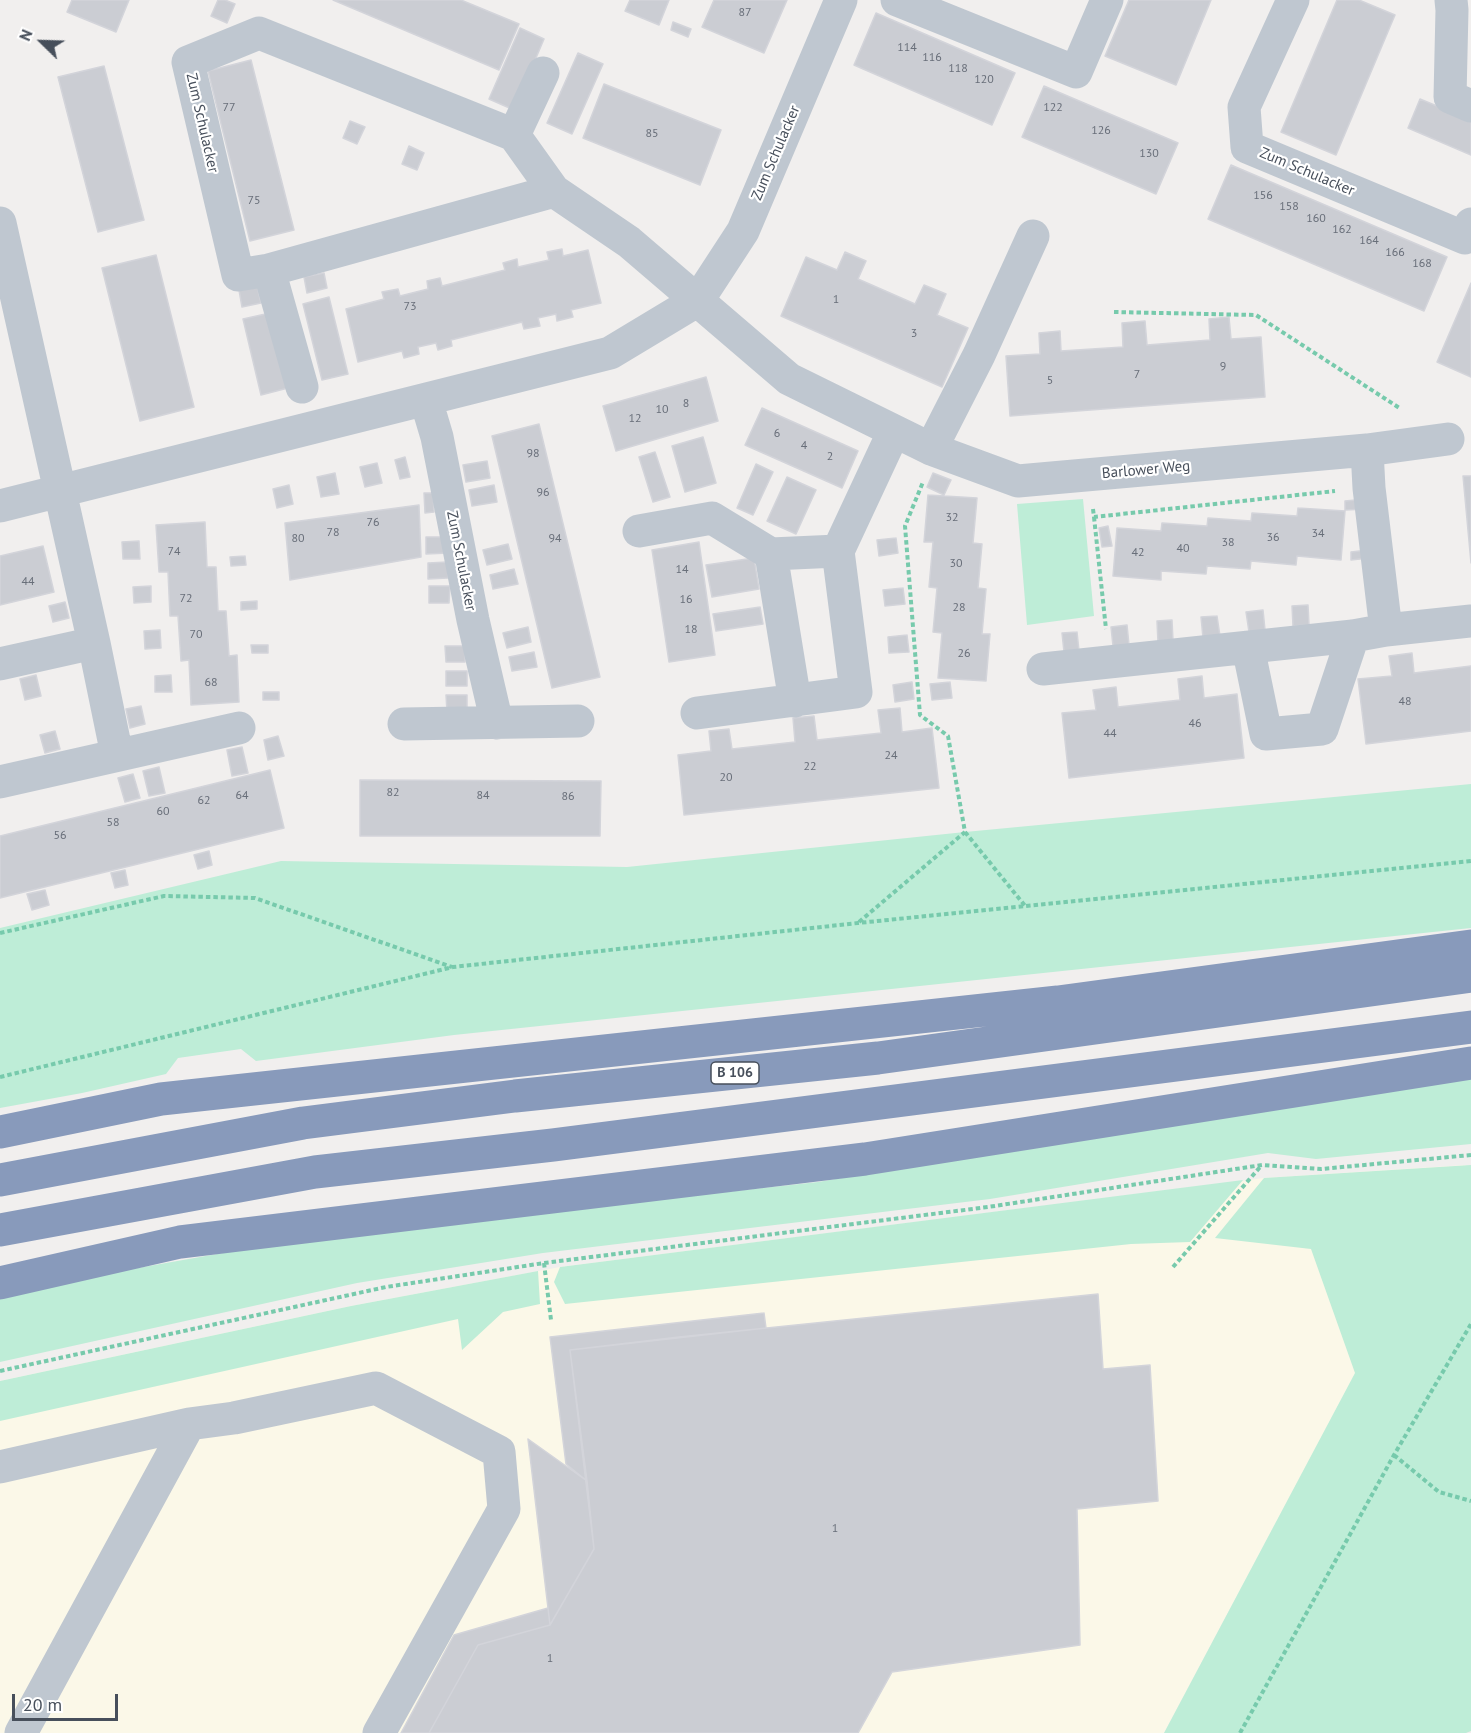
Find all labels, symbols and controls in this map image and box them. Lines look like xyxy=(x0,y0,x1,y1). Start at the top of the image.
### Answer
house number: 87 xyxy=(738,6,752,20)
north arrow xyxy=(12,12,72,72)
text: N xyxy=(14,26,37,44)
house number: 114 xyxy=(897,41,917,55)
house number: 116 xyxy=(922,51,942,65)
house number: 118 xyxy=(948,62,968,76)
street label: Zum Schulacker xyxy=(182,72,222,174)
house number: 120 xyxy=(974,73,994,87)
house number: 77 xyxy=(222,101,236,115)
house number: 122 xyxy=(1043,101,1063,115)
street label: Zum Schulacker xyxy=(748,103,804,203)
house number: 126 xyxy=(1091,124,1111,138)
house number: 85 xyxy=(645,127,659,141)
street label: Zum Schulacker xyxy=(1257,144,1357,200)
house number: 130 xyxy=(1139,147,1159,161)
house number: 156 xyxy=(1253,189,1273,203)
house number: 75 xyxy=(247,194,261,208)
house number: 158 xyxy=(1279,200,1299,214)
house number: 160 xyxy=(1306,212,1326,226)
house number: 162 xyxy=(1332,223,1352,237)
house number: 164 xyxy=(1359,234,1379,248)
house number: 166 xyxy=(1385,246,1405,260)
house number: 168 xyxy=(1412,257,1432,271)
house number: 1 xyxy=(833,293,839,307)
house number: 73 xyxy=(403,300,417,314)
house number: 3 xyxy=(911,327,917,341)
house number: 9 xyxy=(1220,360,1226,374)
house number: 7 xyxy=(1134,368,1140,382)
house number: 5 xyxy=(1047,374,1053,388)
house number: 8 xyxy=(683,397,689,411)
house number: 10 xyxy=(655,403,669,417)
house number: 12 xyxy=(628,412,642,426)
house number: 6 xyxy=(774,427,780,441)
house number: 4 xyxy=(801,439,807,453)
house number: 98 xyxy=(526,447,540,461)
house number: 2 xyxy=(827,450,833,464)
street label: Barlower Weg xyxy=(1101,457,1191,483)
house number: 96 xyxy=(536,486,550,500)
street label: Zum Schulacker xyxy=(442,509,480,613)
house number: 32 xyxy=(945,511,959,525)
house number: 76 xyxy=(366,516,380,530)
house number: 78 xyxy=(326,526,340,540)
house number: 34 xyxy=(1311,527,1325,541)
house number: 36 xyxy=(1266,531,1280,545)
house number: 80 xyxy=(291,532,305,546)
house number: 94 xyxy=(548,532,562,546)
house number: 38 xyxy=(1221,536,1235,550)
house number: 40 xyxy=(1176,542,1190,556)
house number: 74 xyxy=(167,545,181,559)
house number: 42 xyxy=(1131,546,1145,560)
house number: 30 xyxy=(949,557,963,571)
house number: 14 xyxy=(675,563,689,577)
house number: 44 xyxy=(21,575,35,589)
house number: 72 xyxy=(179,592,193,606)
house number: 16 xyxy=(679,593,693,607)
house number: 28 xyxy=(952,601,966,615)
house number: 18 xyxy=(684,623,698,637)
house number: 70 xyxy=(189,628,203,642)
house number: 26 xyxy=(957,647,971,661)
house number: 68 xyxy=(204,676,218,690)
house number: 48 xyxy=(1398,695,1412,709)
house number: 46 xyxy=(1188,717,1202,731)
house number: 44 xyxy=(1103,727,1117,741)
house number: 24 xyxy=(884,749,898,763)
house number: 22 xyxy=(803,760,817,774)
house number: 20 xyxy=(719,771,733,785)
house number: 82 xyxy=(386,786,400,800)
house number: 64 xyxy=(235,789,249,803)
house number: 84 xyxy=(476,789,490,803)
house number: 86 xyxy=(561,790,575,804)
house number: 62 xyxy=(197,794,211,808)
house number: 60 xyxy=(156,805,170,819)
house number: 58 xyxy=(106,816,120,830)
house number: 56 xyxy=(53,829,67,843)
road number: B 106 xyxy=(711,1062,759,1084)
house number: 1 xyxy=(832,1522,838,1536)
house number: 1 xyxy=(547,1652,553,1666)
scale bar xyxy=(15,1682,122,1720)
text: 20 m xyxy=(23,1693,62,1716)

